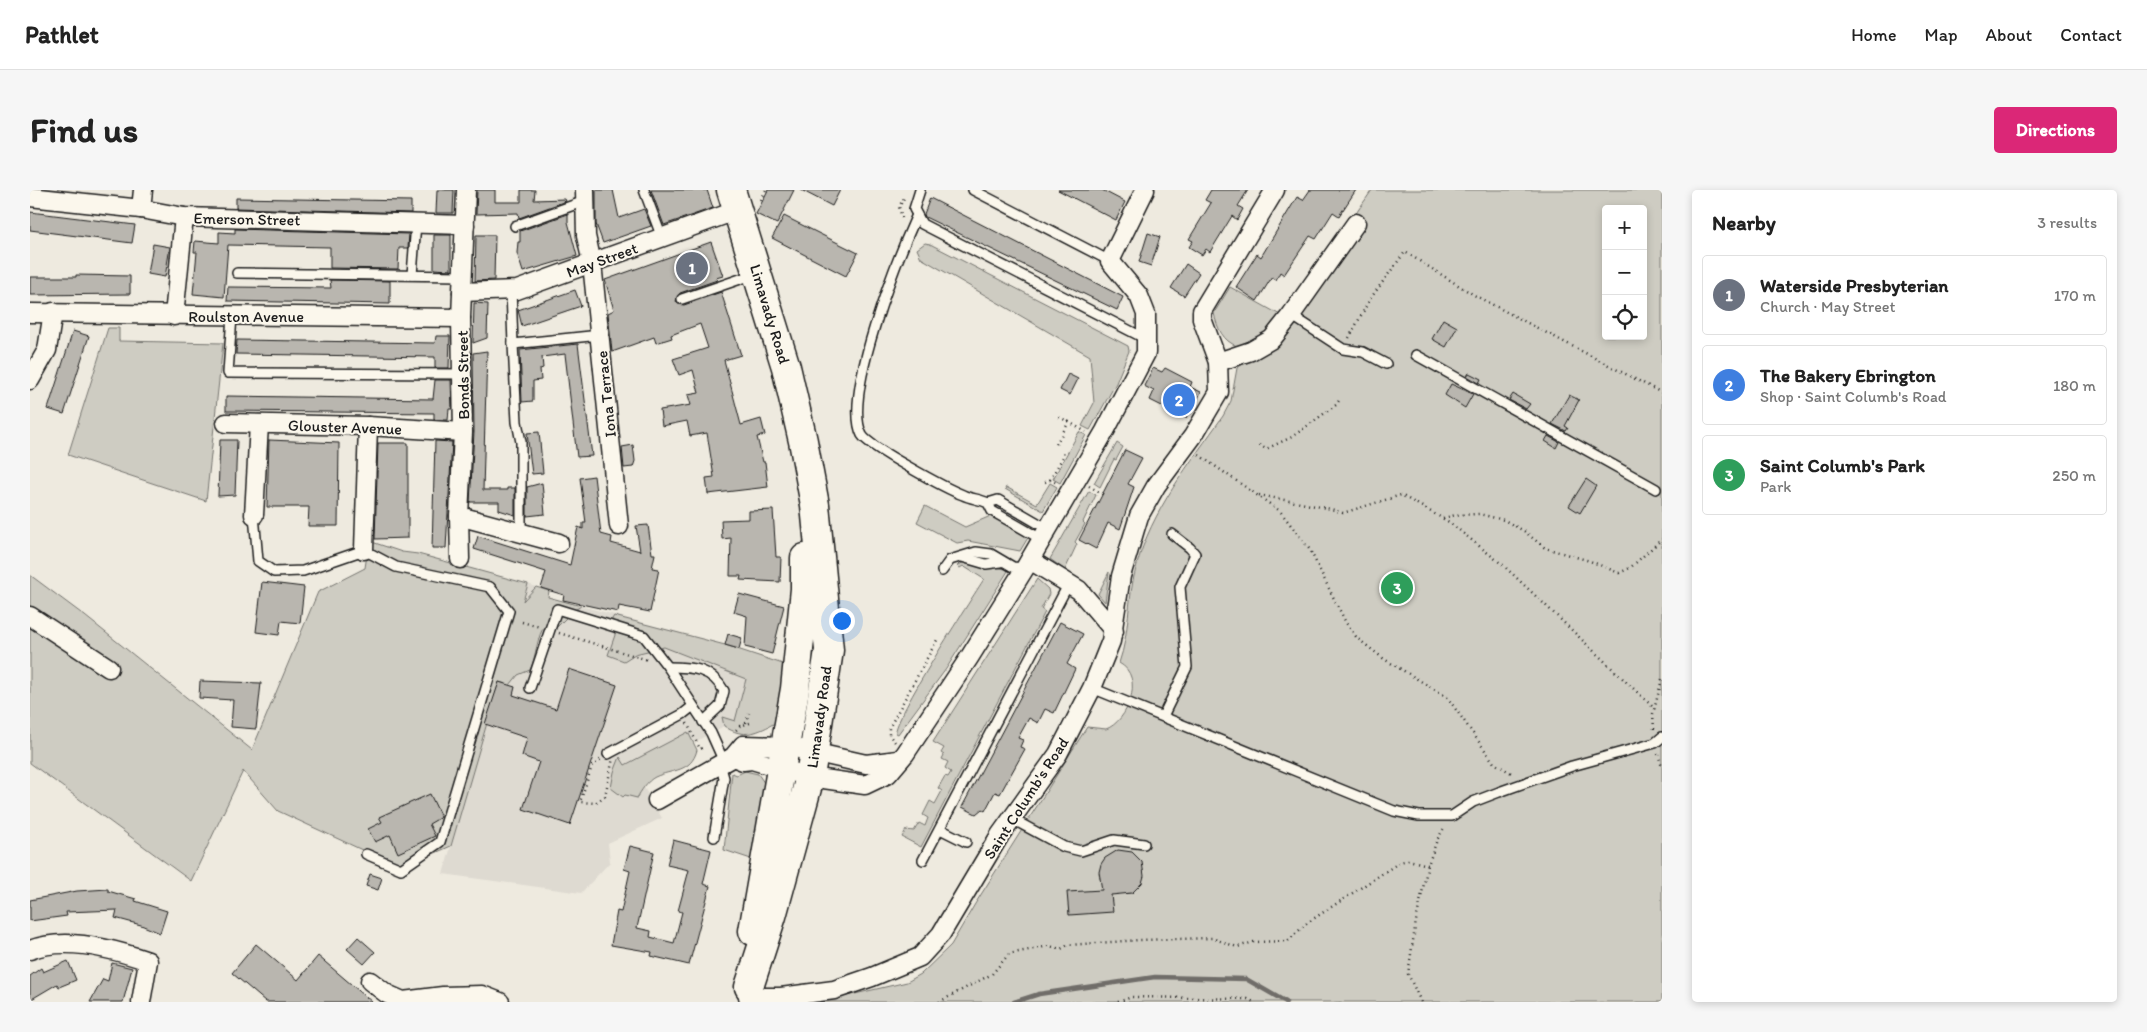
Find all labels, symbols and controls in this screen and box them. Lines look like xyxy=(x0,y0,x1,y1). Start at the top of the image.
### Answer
text: Pathlet xyxy=(25,20,99,49)
text: Home xyxy=(1851,24,1897,46)
text: Map xyxy=(1925,24,1958,46)
text: About xyxy=(1986,24,2032,46)
text: Contact xyxy=(2060,24,2122,46)
button: Directions xyxy=(1994,107,2117,153)
text: Find us xyxy=(30,109,138,151)
map controls xyxy=(1602,205,1647,340)
button: + xyxy=(1602,205,1647,250)
street label: Emerson Street xyxy=(194,209,300,229)
text: Nearby xyxy=(1712,210,1776,235)
text: 3 results xyxy=(2037,213,2097,232)
street label: May Street xyxy=(564,238,640,282)
pin: 1 xyxy=(676,249,708,287)
button: − xyxy=(1602,250,1647,295)
street label: Limavady Road xyxy=(746,262,794,367)
text: Waterside Presbyterian xyxy=(1760,274,1948,297)
text: 1 xyxy=(1725,286,1733,305)
text: 170 m xyxy=(2054,286,2096,305)
button: locate xyxy=(1602,295,1647,340)
text: Church · May Street xyxy=(1760,297,1895,316)
street label: Roulston Avenue xyxy=(188,307,304,326)
street label: Bonds Street xyxy=(453,330,473,420)
street label: Iona Terrace xyxy=(592,350,620,438)
text: The Bakery Ebrington xyxy=(1760,364,1936,387)
text: 2 xyxy=(1725,376,1733,395)
text: 180 m xyxy=(2053,376,2096,395)
pin: 2 xyxy=(1163,381,1195,419)
text: Shop · Saint Columb's Road xyxy=(1760,387,1947,406)
street label: Glouster Avenue xyxy=(288,416,403,438)
text: Saint Columb's Park xyxy=(1760,454,1925,477)
text: 3 xyxy=(1725,466,1733,485)
text: 250 m xyxy=(2052,466,2096,485)
text: Park xyxy=(1760,477,1791,496)
pin: 3 xyxy=(1381,569,1413,607)
your location xyxy=(829,608,855,634)
street label: Limavady Road xyxy=(802,664,836,769)
street label: Saint Columb's Road xyxy=(979,733,1073,863)

